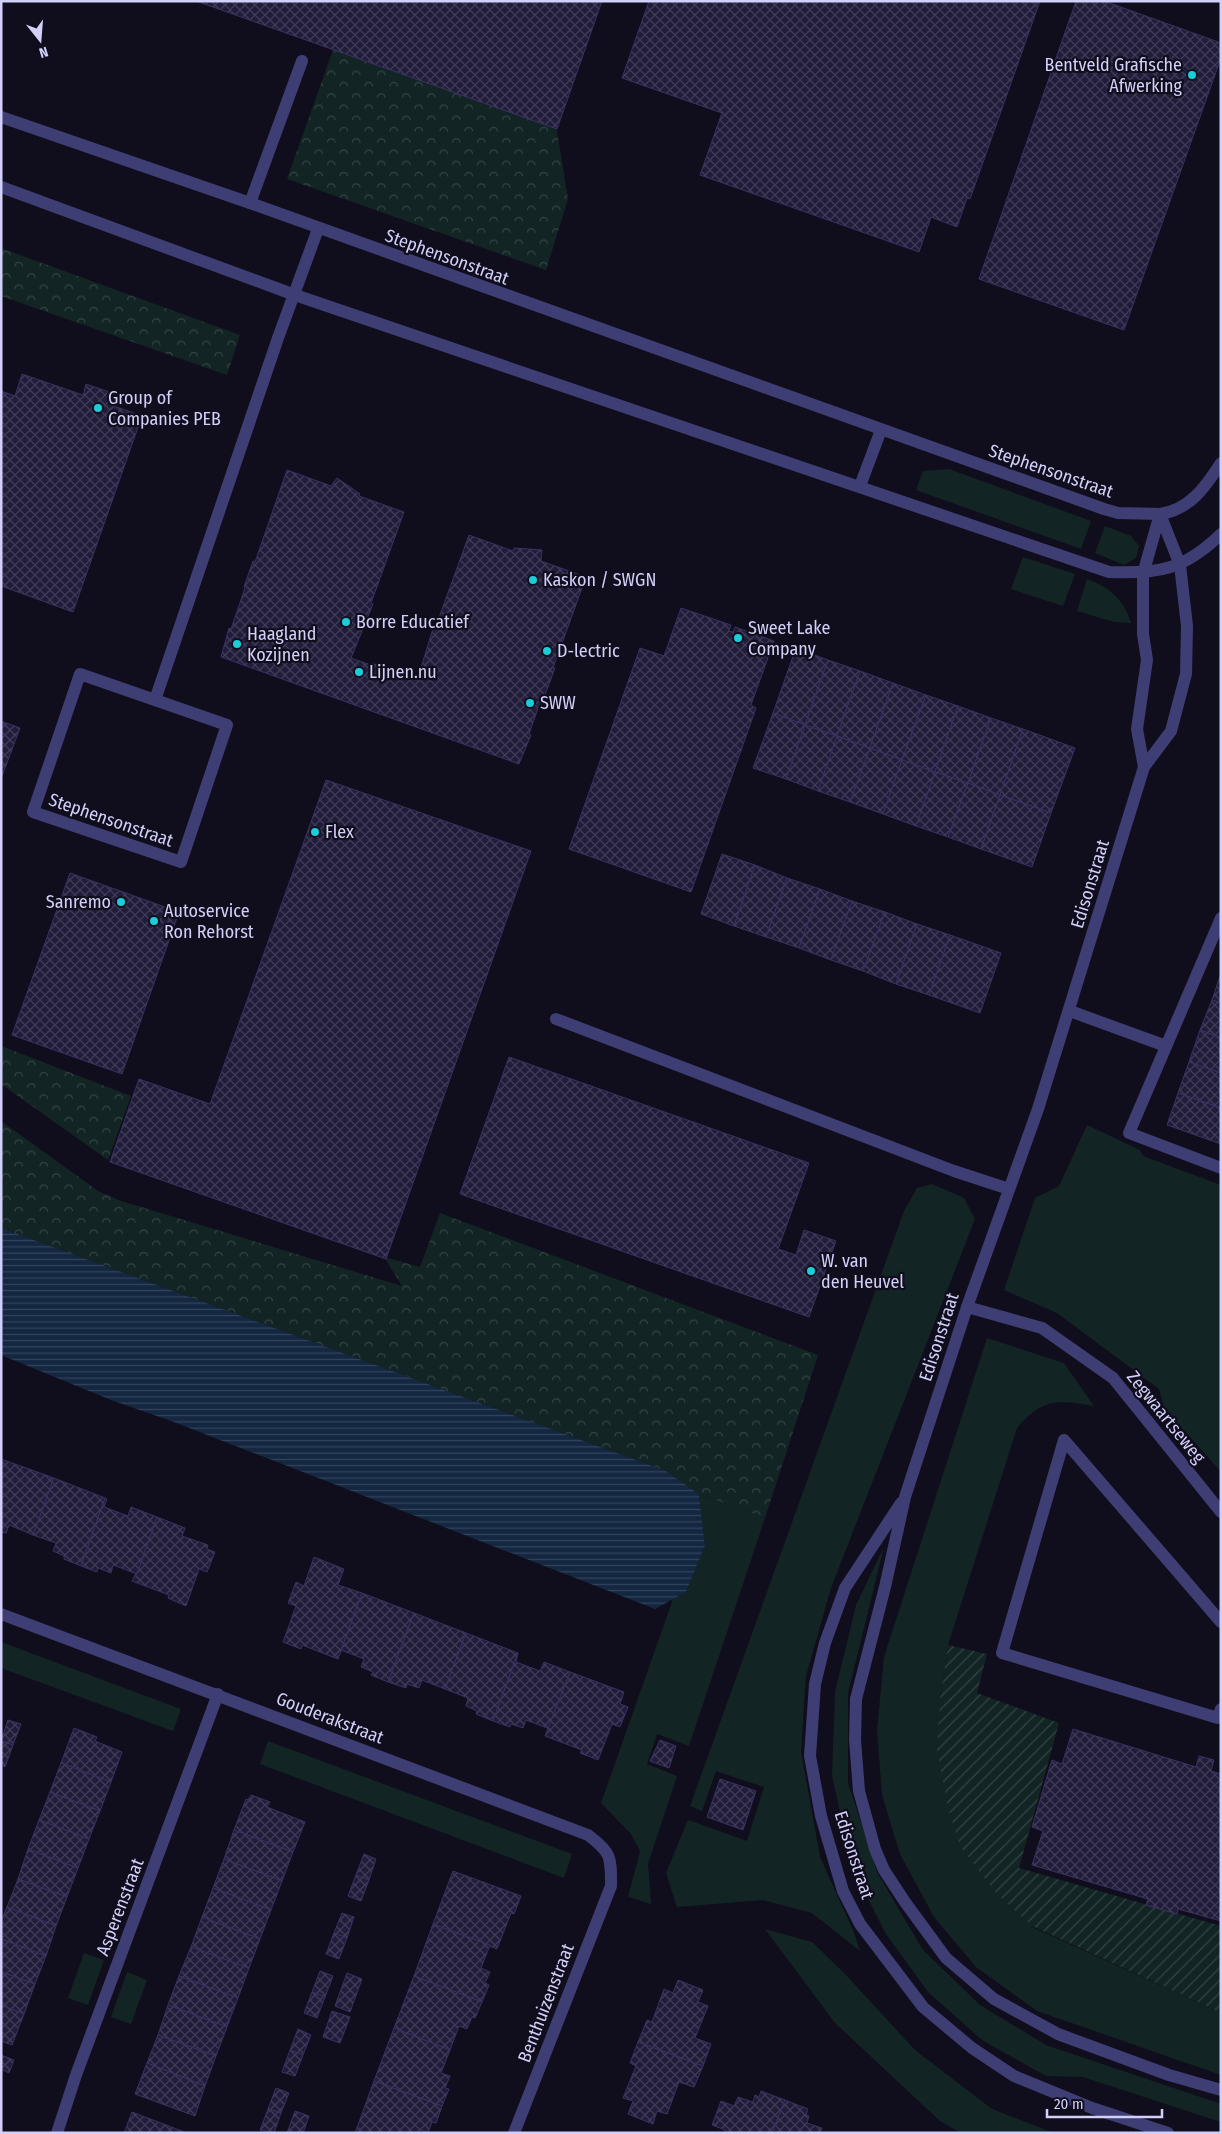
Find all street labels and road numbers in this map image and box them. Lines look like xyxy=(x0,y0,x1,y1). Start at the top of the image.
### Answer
street label: Stephensonstraat xyxy=(382,224,512,290)
street label: Stephensonstraat xyxy=(986,439,1116,503)
street label: Stephensonstraat xyxy=(46,788,176,852)
street label: Edisonstraat xyxy=(1066,837,1114,931)
street label: Edisonstraat xyxy=(914,1290,964,1384)
street label: Zegwaartseweg xyxy=(1122,1366,1210,1468)
street label: Gouderakstraat xyxy=(273,1687,387,1749)
street label: Edisonstraat xyxy=(829,1808,879,1902)
street label: Asperenstraat xyxy=(91,1855,149,1959)
street label: Benthuizenstraat xyxy=(513,1940,579,2066)

